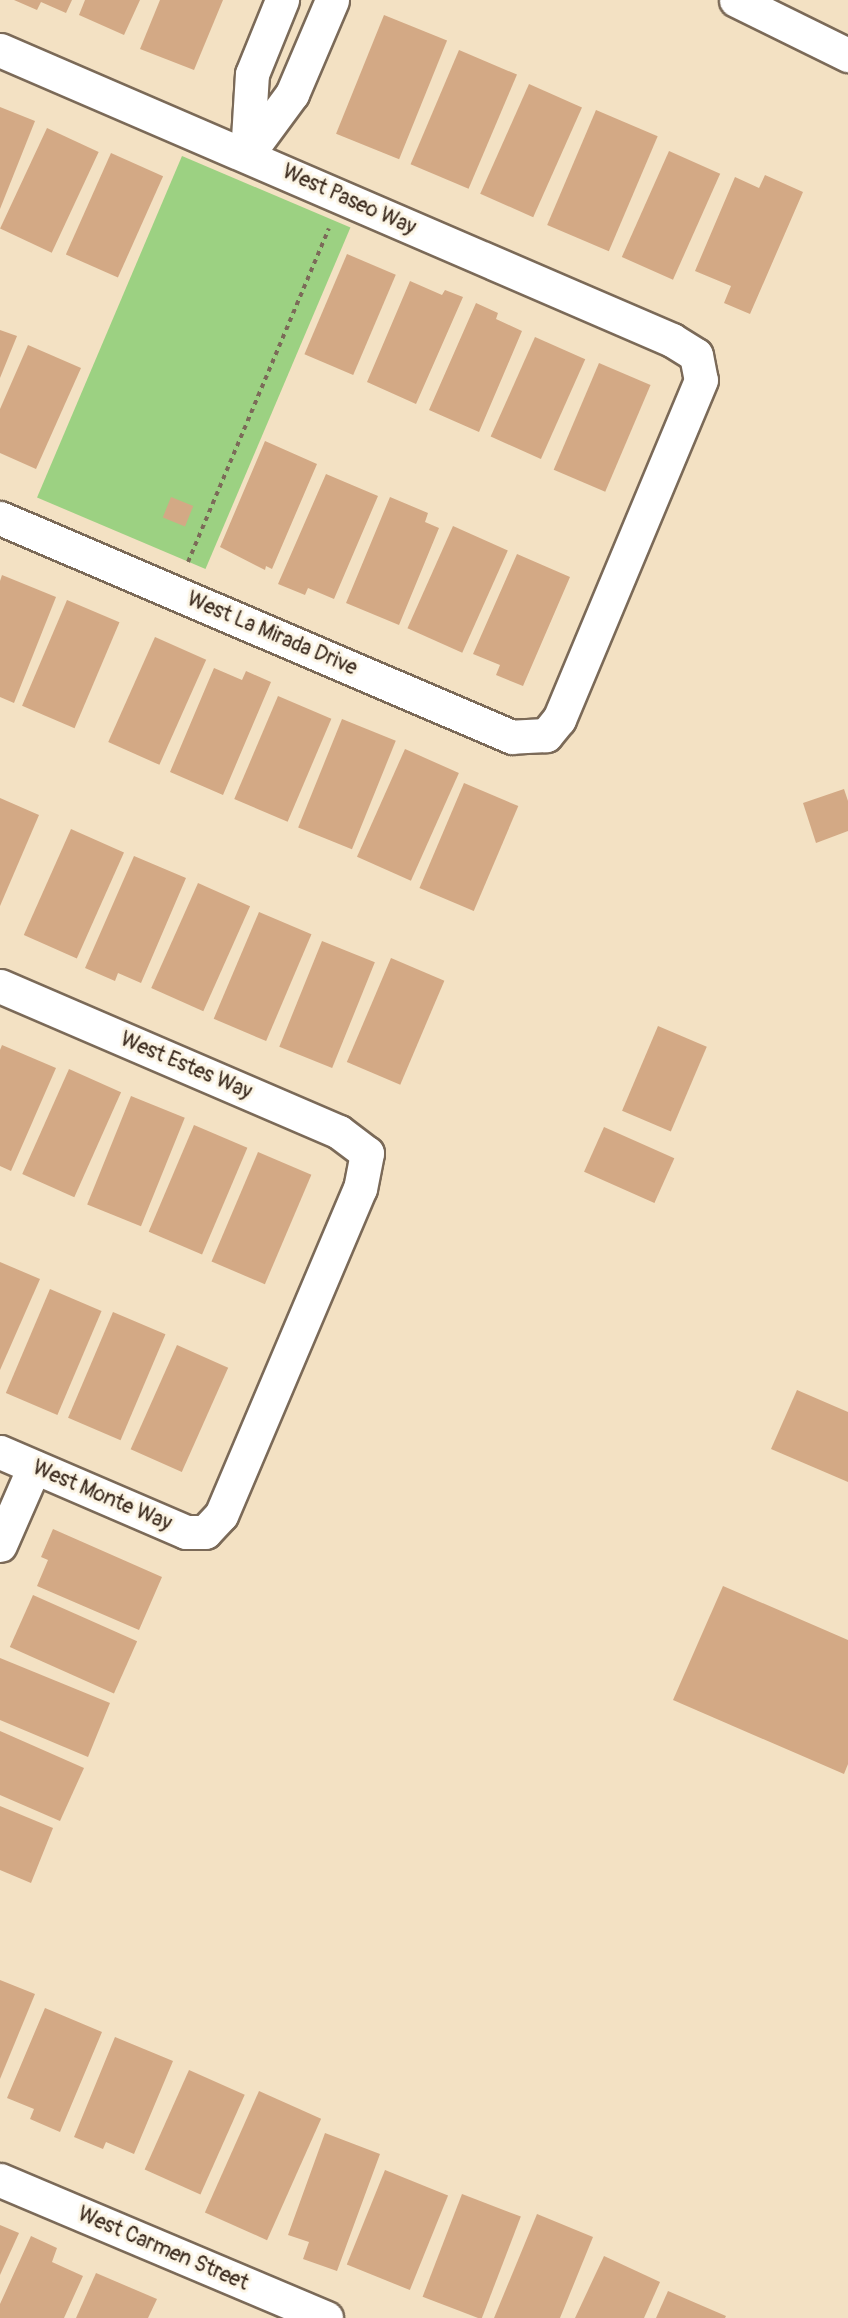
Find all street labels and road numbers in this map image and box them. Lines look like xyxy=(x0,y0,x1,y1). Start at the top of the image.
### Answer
street label: West Paseo Way xyxy=(278,159,420,241)
street label: West La Mirada Drive xyxy=(183,587,361,681)
street label: West Estes Way xyxy=(116,1027,256,1105)
street label: West Monte Way xyxy=(29,1455,175,1537)
street label: West Carmen Street xyxy=(74,2202,252,2296)

